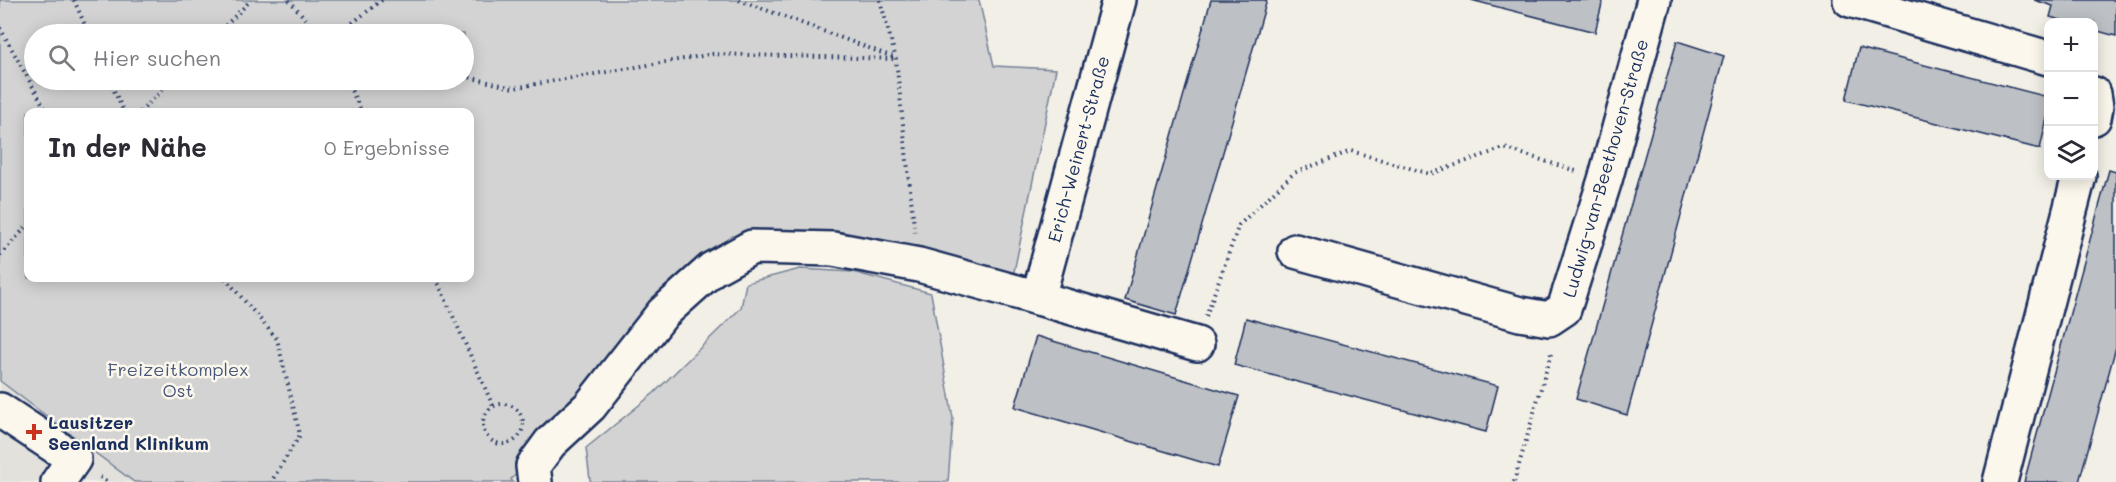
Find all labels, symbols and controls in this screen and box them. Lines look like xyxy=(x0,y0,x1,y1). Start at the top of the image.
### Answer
map controls xyxy=(2044,18,2098,180)
button: + xyxy=(2044,18,2098,72)
search box xyxy=(24,24,474,90)
street label: Ludwig-van-Beethoven-Straße xyxy=(1557,36,1653,300)
icon: search xyxy=(45,41,78,74)
text: Hier suchen xyxy=(93,43,221,72)
street label: Erich-Weinert-Straße xyxy=(1042,53,1114,245)
button: − xyxy=(2044,72,2098,126)
button: layers xyxy=(2044,126,2098,180)
text: In der Nähe xyxy=(48,130,207,164)
text: 0 Ergebnisse xyxy=(324,134,450,160)
park label: Freizeitkomplex Ost xyxy=(108,357,248,402)
place label: Lausitzer Seenland Klinikum xyxy=(48,410,209,455)
marker: Lausitzer Seenland Klinikum xyxy=(25,423,43,441)

